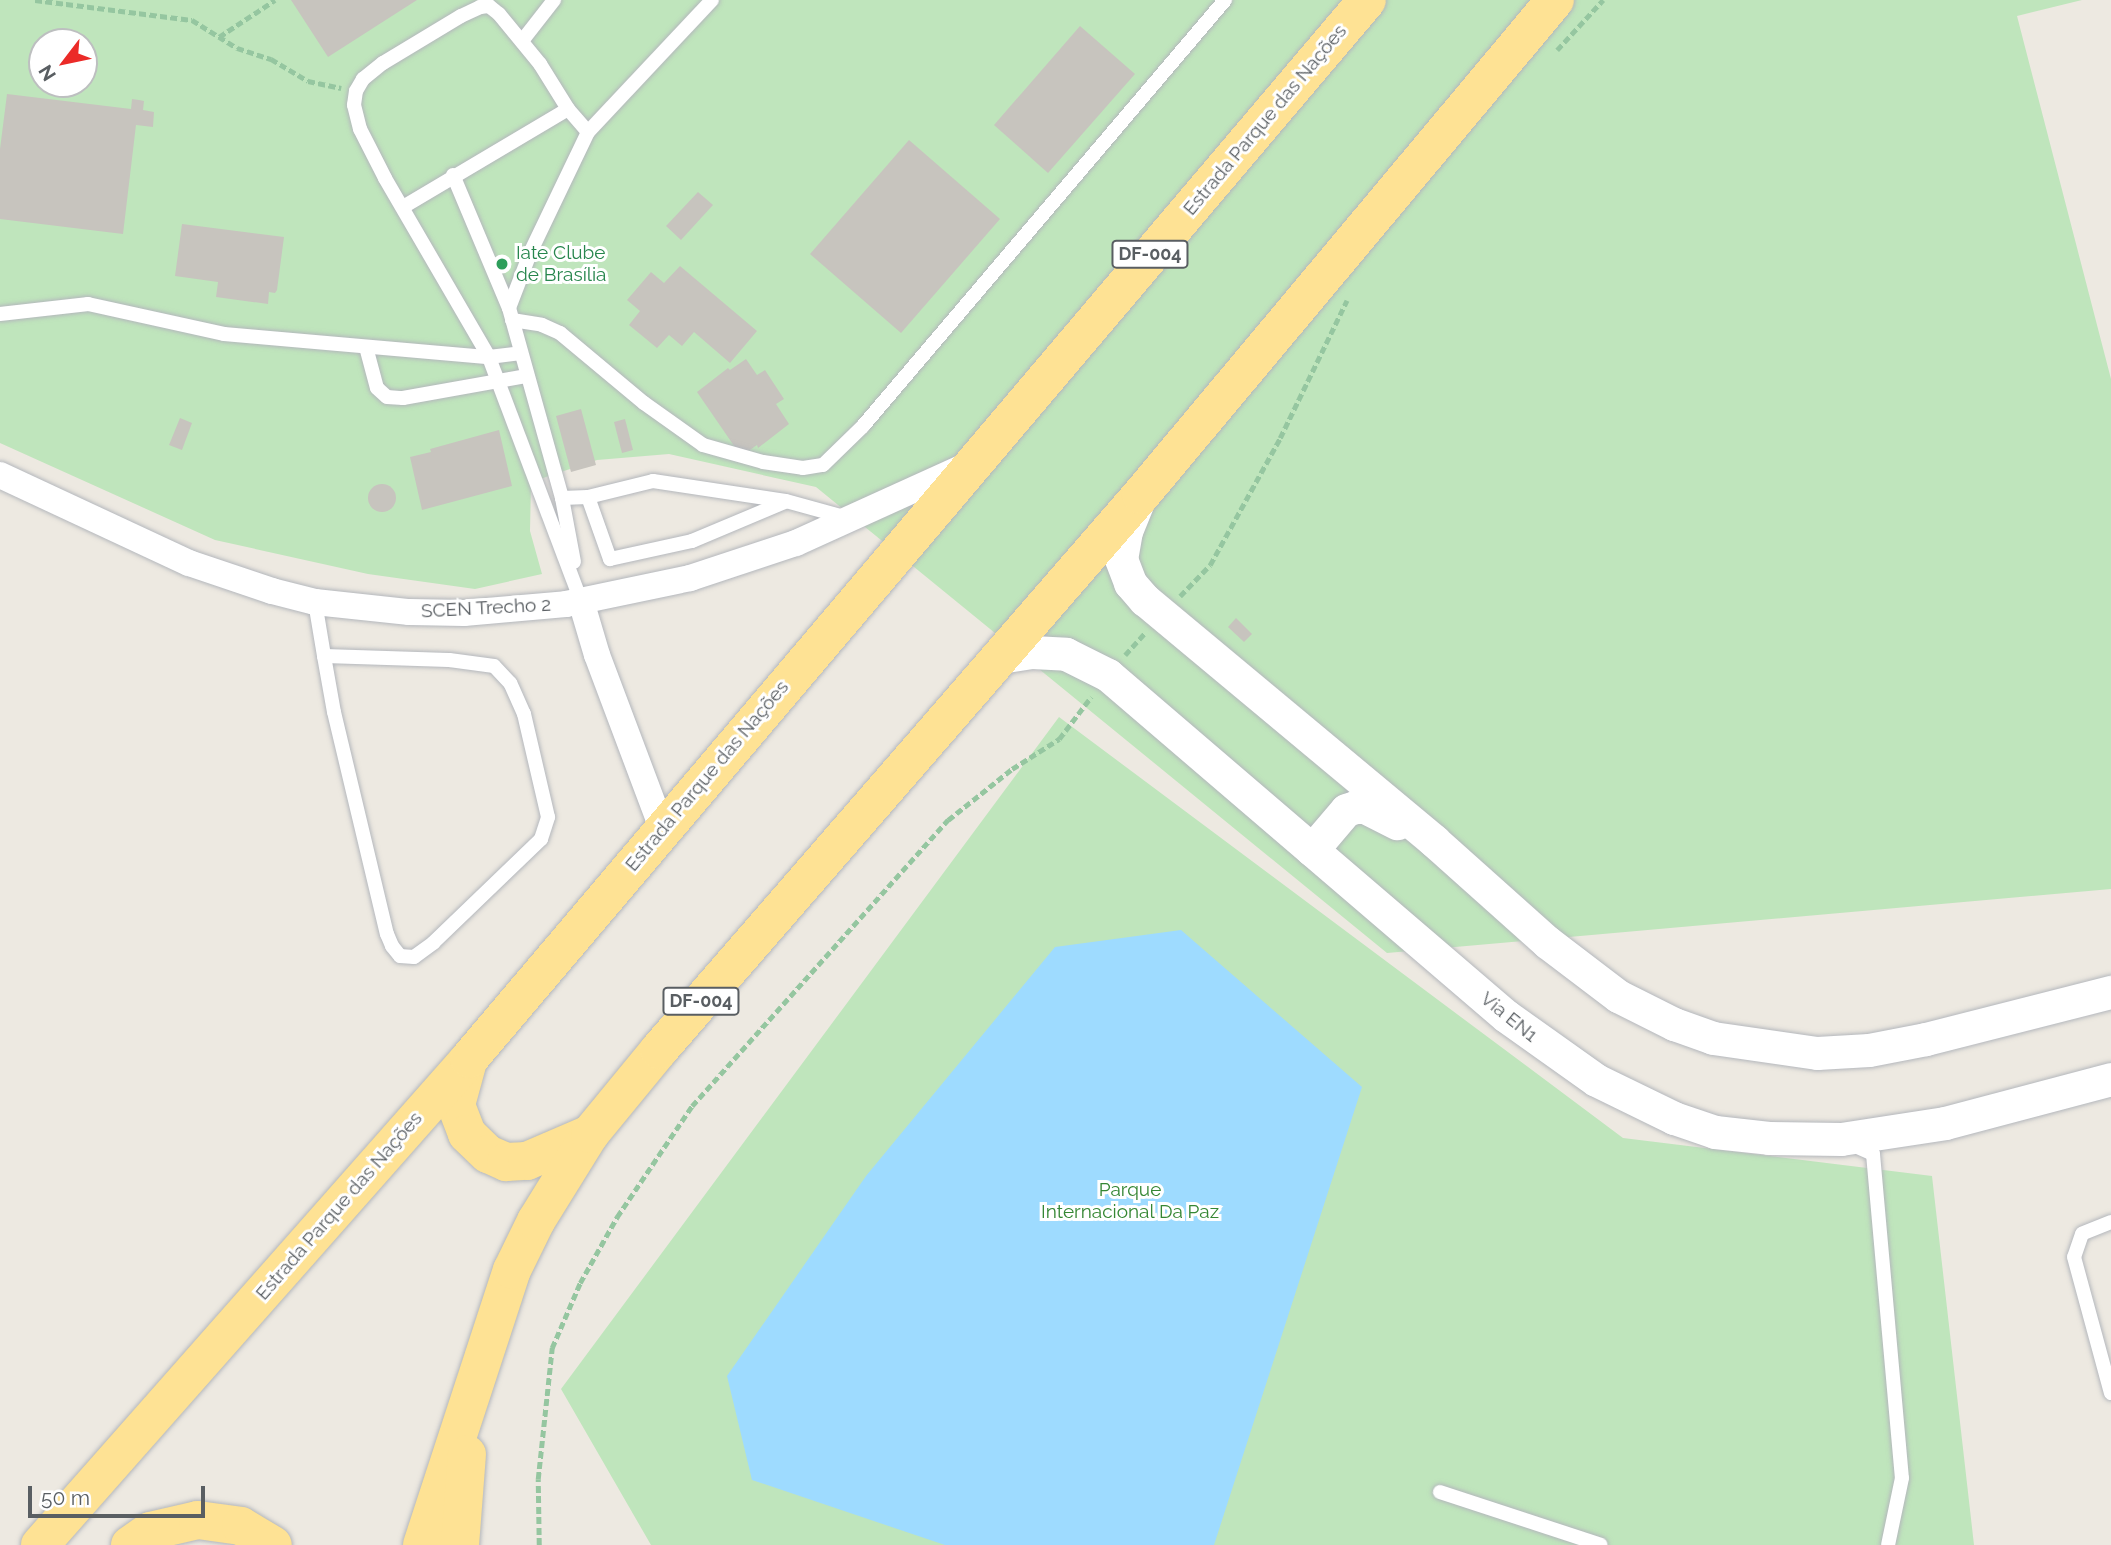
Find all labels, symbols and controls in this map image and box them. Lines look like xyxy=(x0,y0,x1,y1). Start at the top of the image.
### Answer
street label: Estrada Parque das Nações xyxy=(1179,20,1351,220)
north arrow xyxy=(28,28,98,98)
text: N xyxy=(34,61,60,85)
road number: DF-004 xyxy=(1110,240,1190,268)
place label: Iate Clube de Brasília xyxy=(516,242,606,286)
marker: Iate Clube de Brasília xyxy=(494,256,510,272)
street label: SCEN Trecho 2 xyxy=(420,593,552,623)
street label: Estrada Parque das Nações xyxy=(621,676,793,876)
road number: DF-004 xyxy=(661,986,741,1016)
street label: Via EN1 xyxy=(1476,987,1542,1047)
street label: Estrada Parque das Nações xyxy=(251,1107,427,1305)
park label: Parque Internacional Da Paz xyxy=(1041,1179,1219,1223)
scale bar xyxy=(32,1472,208,1516)
text: 50 m xyxy=(41,1485,90,1510)

